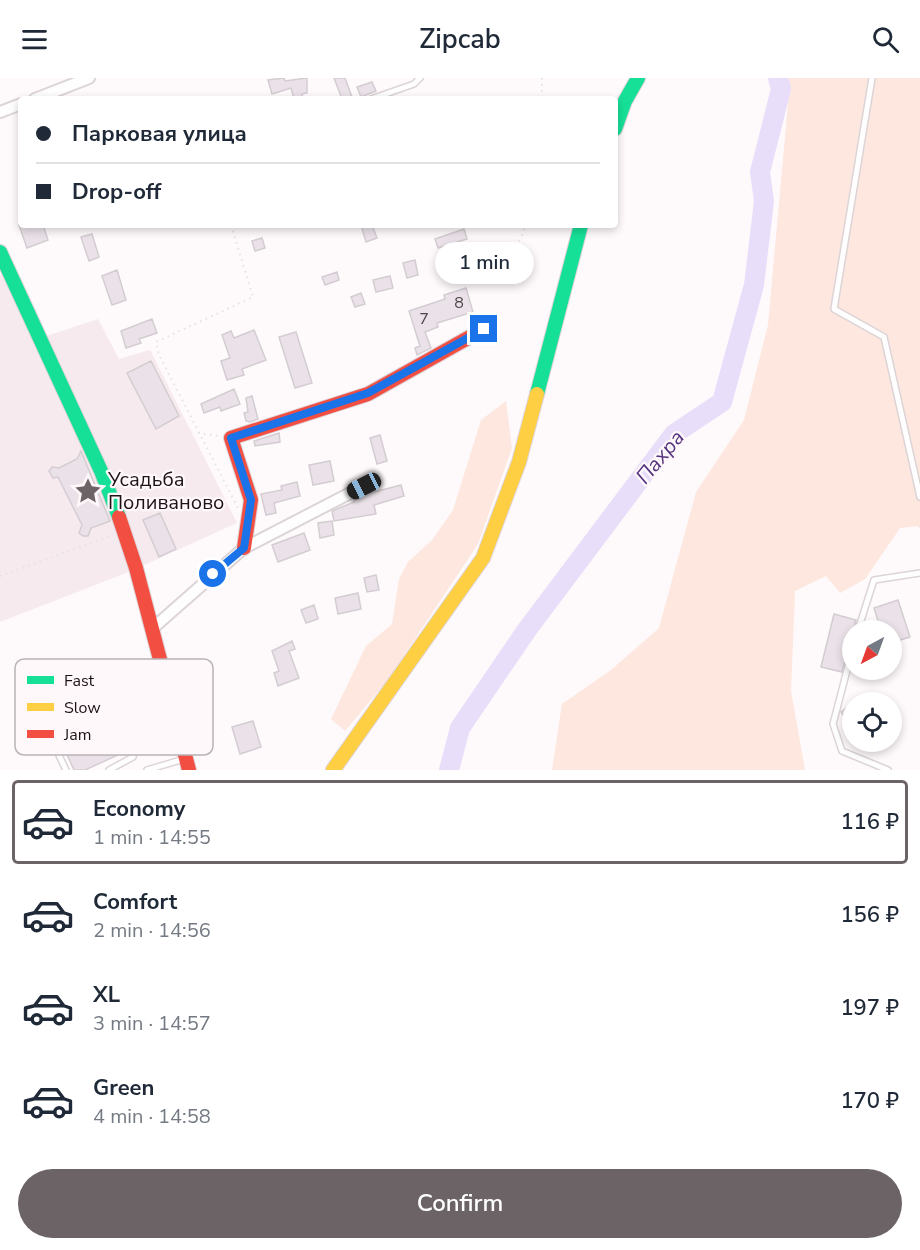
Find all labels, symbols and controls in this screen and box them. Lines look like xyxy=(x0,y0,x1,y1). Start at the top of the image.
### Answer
text: Zipcab xyxy=(419,21,501,58)
icon: menu xyxy=(18,23,51,56)
icon: search xyxy=(869,23,902,56)
text: Парковая улица xyxy=(72,119,247,149)
text: Drop-off xyxy=(72,177,161,207)
callout: 1 min xyxy=(434,242,534,284)
text: 1 min xyxy=(459,249,510,276)
house number: 8 xyxy=(454,292,464,314)
house number: 7 xyxy=(419,308,429,330)
route end xyxy=(470,315,497,342)
water label: Пахра xyxy=(629,424,691,490)
place label: Усадьба Поливаново xyxy=(107,466,224,516)
car xyxy=(344,470,384,502)
place icon: Усадьба Поливаново xyxy=(73,476,103,506)
route start xyxy=(199,560,226,587)
north arrow xyxy=(842,620,902,680)
map controls xyxy=(842,620,902,752)
legend xyxy=(15,659,213,755)
text: Fast xyxy=(64,670,95,692)
button: locate xyxy=(842,692,902,752)
text: Slow xyxy=(64,697,101,719)
text: Jam xyxy=(63,724,91,746)
text: Economy xyxy=(93,794,185,824)
icon: car xyxy=(21,795,75,849)
text: 116 ₽ xyxy=(840,807,899,837)
text: 1 min · 14:55 xyxy=(93,824,211,851)
text: Comfort xyxy=(93,887,177,917)
icon: car xyxy=(21,888,75,942)
text: 156 ₽ xyxy=(840,900,899,930)
text: 2 min · 14:56 xyxy=(93,917,211,944)
text: XL xyxy=(93,980,120,1010)
icon: car xyxy=(21,981,75,1035)
text: 197 ₽ xyxy=(840,993,899,1023)
text: 3 min · 14:57 xyxy=(93,1010,211,1037)
text: Green xyxy=(93,1073,154,1103)
icon: car xyxy=(21,1074,75,1128)
text: 170 ₽ xyxy=(840,1086,899,1116)
text: 4 min · 14:58 xyxy=(93,1103,211,1130)
button: Confirm xyxy=(18,1169,902,1238)

